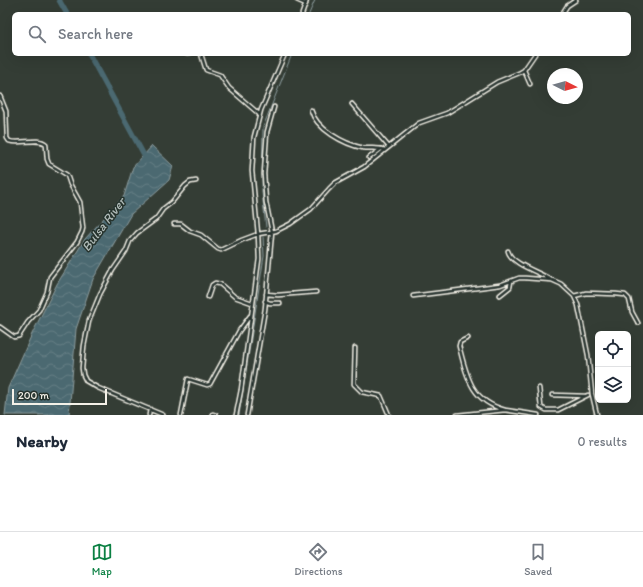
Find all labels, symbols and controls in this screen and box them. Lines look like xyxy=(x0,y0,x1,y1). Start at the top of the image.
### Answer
search box xyxy=(12,12,631,56)
icon: search xyxy=(26,23,48,45)
text: Search here xyxy=(58,25,133,43)
north arrow xyxy=(547,68,583,104)
water label: Bulsa River xyxy=(78,193,129,254)
map controls xyxy=(595,331,631,403)
button: locate xyxy=(595,331,631,367)
button: layers xyxy=(595,367,631,403)
scale bar xyxy=(12,387,107,406)
text: 200 m xyxy=(18,389,49,402)
text: Nearby xyxy=(16,431,68,451)
text: 0 results xyxy=(577,434,627,449)
tab: Map xyxy=(91,541,113,578)
tab: Directions xyxy=(294,541,343,578)
tab: Saved xyxy=(524,541,552,578)

